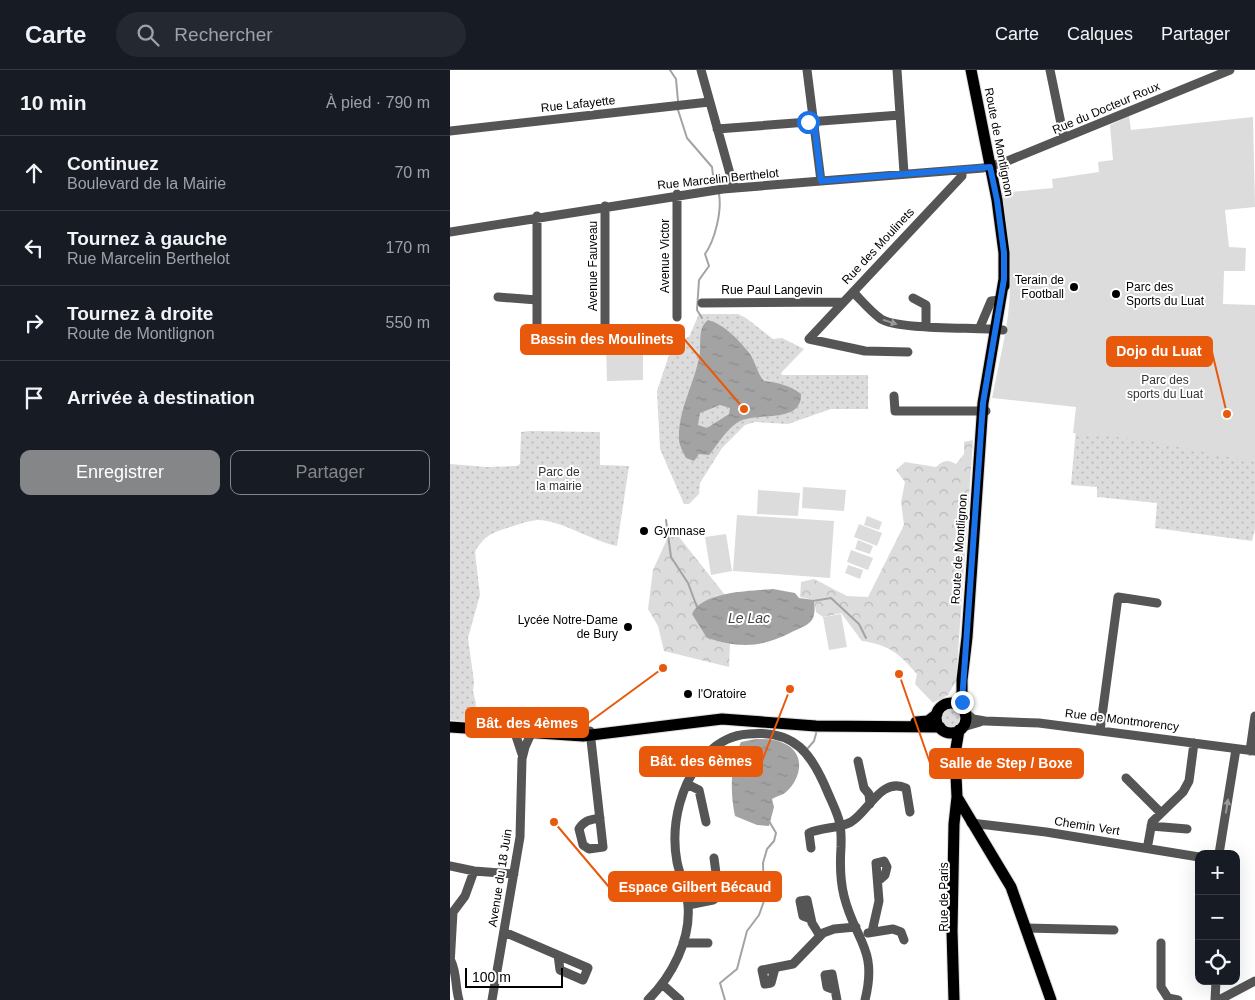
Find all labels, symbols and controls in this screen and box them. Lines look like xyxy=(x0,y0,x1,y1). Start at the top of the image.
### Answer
search box xyxy=(116,12,466,57)
text: Carte xyxy=(25,21,86,48)
icon: search xyxy=(134,21,162,49)
text: Rechercher xyxy=(174,24,273,45)
text: Carte xyxy=(995,24,1039,44)
text: Calques xyxy=(1067,24,1133,44)
text: Partager xyxy=(1161,24,1230,44)
street label: Rue du Docteur Roux xyxy=(1050,79,1162,137)
street label: Route de Montlignon xyxy=(982,86,1016,198)
text: 10 min xyxy=(20,91,87,114)
street label: Rue Lafayette xyxy=(540,93,616,115)
text: À pied · 790 m xyxy=(326,94,430,111)
route start xyxy=(797,111,820,134)
text: Continuez xyxy=(67,153,159,174)
icon: ahead xyxy=(20,159,48,187)
text: 70 m xyxy=(394,164,430,181)
street label: Rue Marcelin Berthelot xyxy=(657,166,780,192)
text: Boulevard de la Mairie xyxy=(67,175,226,192)
street label: Rue des Moulinets xyxy=(839,205,917,287)
street label: Avenue Victor xyxy=(658,219,672,293)
street label: Avenue Fauveau xyxy=(586,221,600,311)
text: Tournez à gauche xyxy=(67,228,227,249)
icon: left xyxy=(20,234,48,262)
text: 170 m xyxy=(386,239,430,256)
text: Rue Marcelin Berthelot xyxy=(67,250,230,267)
place label: Terain de Football xyxy=(1015,273,1064,301)
place label: Parc des Sports du Luat xyxy=(1126,280,1205,308)
marker: Terain de Football xyxy=(1068,281,1080,293)
street label: Rue Paul Langevin xyxy=(721,283,823,297)
marker: Parc des Sports du Luat xyxy=(1110,288,1122,300)
text: Tournez à droite xyxy=(67,303,213,324)
icon: right xyxy=(20,309,48,337)
text: 550 m xyxy=(386,314,430,331)
one-way arrow xyxy=(883,319,898,327)
text: Route de Montlignon xyxy=(67,325,215,342)
callout: Bassin des Moulinets xyxy=(521,325,684,354)
text: Bassin des Moulinets xyxy=(530,331,674,347)
callout: Dojo du Luat xyxy=(1107,337,1212,366)
text: Dojo du Luat xyxy=(1116,343,1202,359)
park label: Parc des sports du Luat xyxy=(1127,373,1204,401)
icon: arrive xyxy=(20,384,48,412)
text: Arrivée à destination xyxy=(67,387,255,408)
button: Enregistrer xyxy=(20,450,220,495)
button: Partager xyxy=(230,450,430,495)
park label: Parc de la mairie xyxy=(536,465,582,493)
street label: Route de Montlignon xyxy=(948,493,970,605)
place label: Gymnase xyxy=(654,524,706,538)
marker: Gymnase xyxy=(638,525,650,537)
water label: Le Lac xyxy=(728,610,770,626)
place label: Lycée Notre-Dame de Bury xyxy=(518,613,618,641)
marker: Lycée Notre-Dame de Bury xyxy=(622,621,634,633)
place label: l'Oratoire xyxy=(698,687,747,701)
marker: l'Oratoire xyxy=(682,688,694,700)
route end xyxy=(951,691,974,714)
street label: Rue de Montmorency xyxy=(1064,706,1180,734)
callout: Bât. des 4èmes xyxy=(466,708,588,737)
text: Bât. des 4èmes xyxy=(476,715,578,731)
callout: Bât. des 6èmes xyxy=(640,747,762,776)
callout: Salle de Step / Boxe xyxy=(930,749,1083,778)
text: Bât. des 6èmes xyxy=(650,753,752,769)
text: Salle de Step / Boxe xyxy=(939,755,1073,771)
one-way arrow xyxy=(1224,797,1232,813)
street label: Chemin Vert xyxy=(1053,814,1121,838)
street label: Avenue du 18 Juin xyxy=(485,828,515,928)
map controls xyxy=(1195,850,1240,985)
button: + xyxy=(1195,850,1240,895)
street label: Rue de Paris xyxy=(937,862,951,932)
callout: Espace Gilbert Bécaud xyxy=(609,872,781,901)
text: Espace Gilbert Bécaud xyxy=(619,879,771,895)
button: − xyxy=(1195,895,1240,940)
button: locate xyxy=(1195,940,1240,985)
scale bar xyxy=(465,965,562,988)
text: 100 m xyxy=(472,969,511,985)

